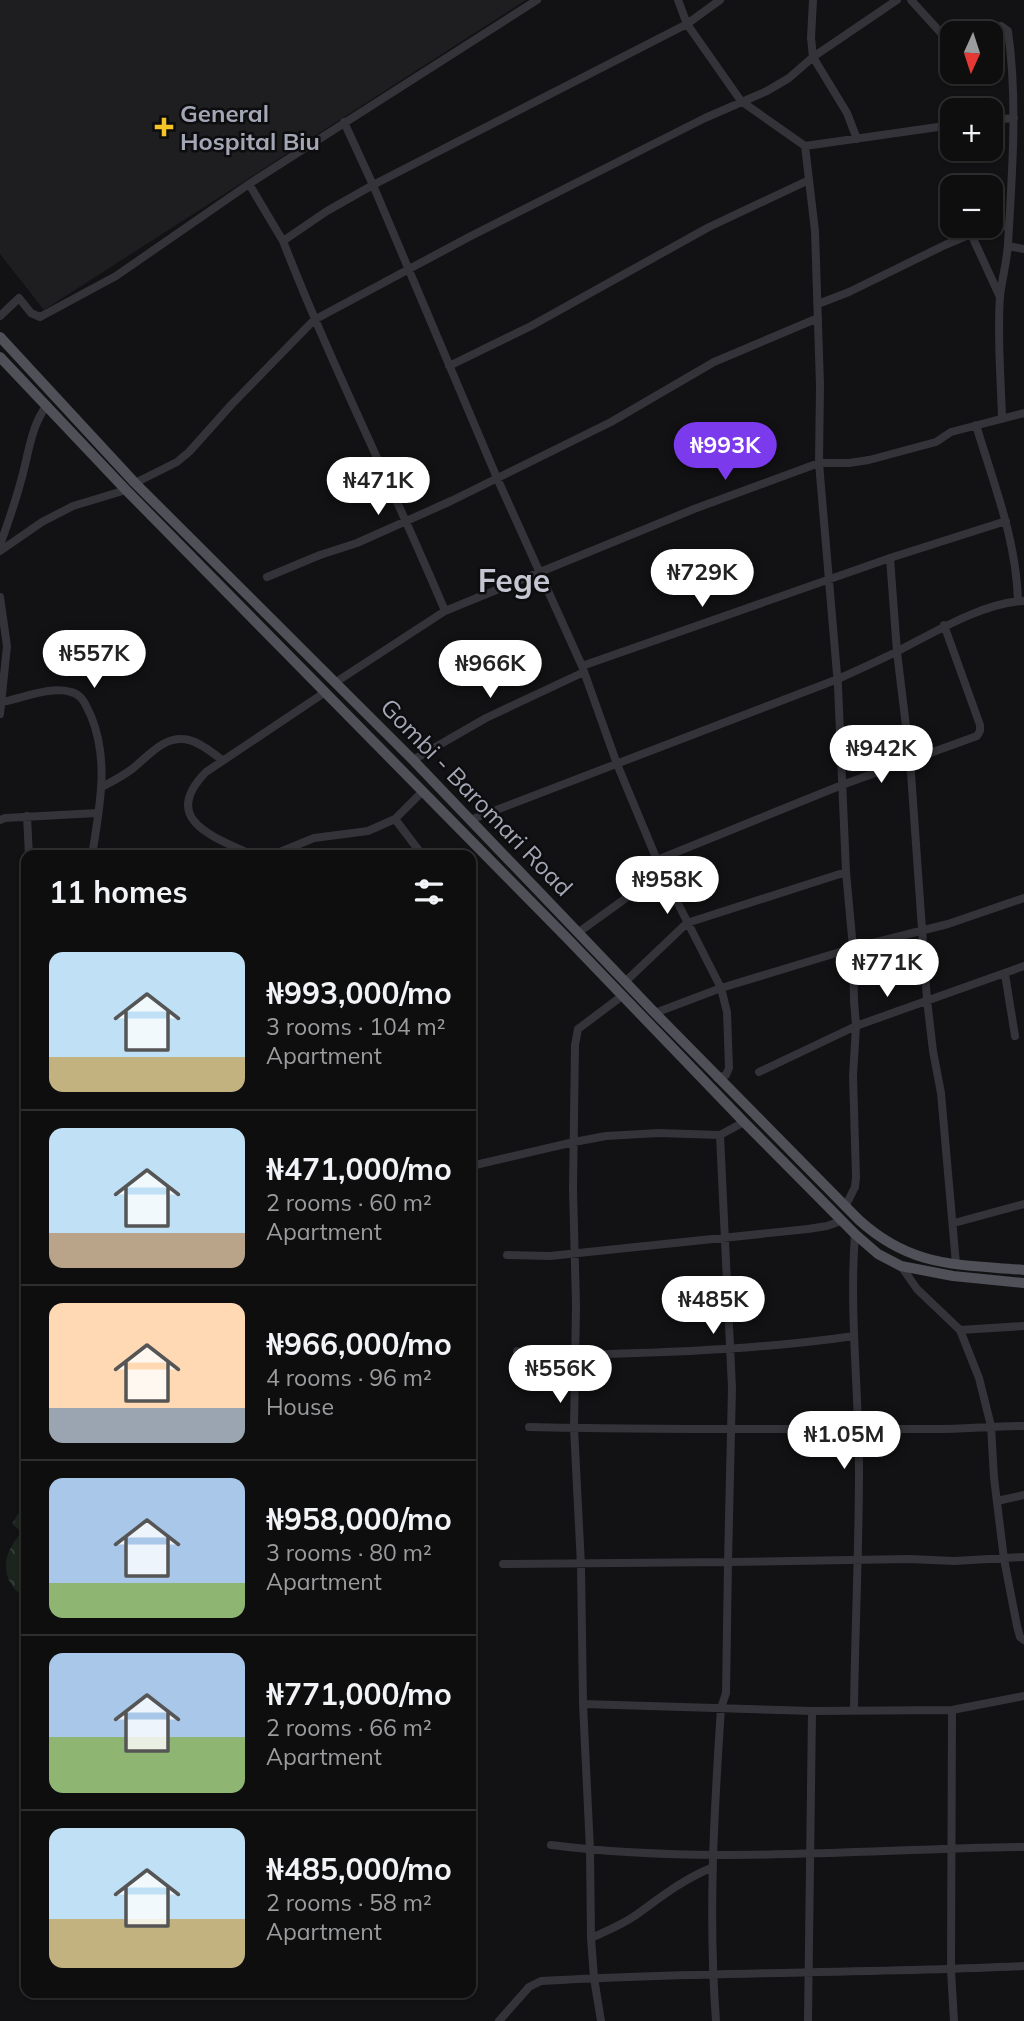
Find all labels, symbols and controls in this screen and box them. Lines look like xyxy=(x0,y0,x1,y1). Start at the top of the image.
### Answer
north arrow xyxy=(940,21,1003,84)
map controls xyxy=(940,21,1003,238)
place label: General Hospital Biu xyxy=(180,98,320,156)
button: + xyxy=(940,98,1003,161)
marker: General Hospital Biu xyxy=(154,117,174,137)
button: − xyxy=(940,175,1003,238)
pin: ₦993K xyxy=(676,422,774,482)
text: ₦993K xyxy=(690,430,760,459)
pin: ₦471K xyxy=(329,458,427,517)
text: ₦471K xyxy=(343,465,413,494)
pin: ₦729K xyxy=(653,550,751,609)
text: ₦729K xyxy=(667,557,737,586)
district label: Fege xyxy=(478,560,550,600)
pin: ₦557K xyxy=(45,630,143,690)
text: ₦557K xyxy=(59,638,129,667)
pin: ₦966K xyxy=(441,640,539,700)
text: ₦966K xyxy=(455,648,525,677)
street label: Gombi - Baromari Road xyxy=(375,692,579,902)
pin: ₦942K xyxy=(832,726,930,785)
text: ₦942K xyxy=(846,733,916,762)
pin: ₦958K xyxy=(618,856,716,916)
text: ₦958K xyxy=(632,864,702,893)
text: 11 homes xyxy=(49,873,188,911)
icon: filters xyxy=(410,873,448,911)
pin: ₦771K xyxy=(838,940,936,999)
text: ₦771K xyxy=(852,947,922,976)
text: ₦993,000/mo xyxy=(266,974,452,1012)
icon: home xyxy=(105,980,189,1064)
text: 3 rooms · 104 m² xyxy=(266,1012,446,1041)
text: Apartment xyxy=(266,1041,382,1070)
text: ₦471,000/mo xyxy=(266,1150,452,1188)
icon: home xyxy=(105,1156,189,1240)
text: 2 rooms · 60 m² xyxy=(266,1188,432,1217)
text: Apartment xyxy=(266,1217,382,1246)
pin: ₦485K xyxy=(664,1276,762,1336)
text: ₦485K xyxy=(678,1284,748,1313)
text: ₦966,000/mo xyxy=(266,1325,452,1363)
icon: home xyxy=(105,1331,189,1415)
pin: ₦556K xyxy=(511,1346,609,1405)
text: ₦556K xyxy=(525,1353,595,1382)
text: 4 rooms · 96 m² xyxy=(266,1363,432,1392)
text: House xyxy=(266,1392,334,1421)
pin: ₦1.05M xyxy=(787,1412,901,1471)
text: ₦1.05M xyxy=(804,1419,884,1448)
text: ₦958,000/mo xyxy=(266,1500,452,1538)
icon: home xyxy=(105,1506,189,1590)
text: 3 rooms · 80 m² xyxy=(266,1538,432,1567)
text: Apartment xyxy=(266,1567,382,1596)
text: ₦771,000/mo xyxy=(266,1675,452,1713)
icon: home xyxy=(105,1681,189,1765)
text: 2 rooms · 66 m² xyxy=(266,1713,432,1742)
text: Apartment xyxy=(266,1742,382,1771)
text: ₦485,000/mo xyxy=(266,1850,452,1888)
icon: home xyxy=(105,1856,189,1940)
text: 2 rooms · 58 m² xyxy=(266,1888,432,1917)
text: Apartment xyxy=(266,1917,382,1946)

